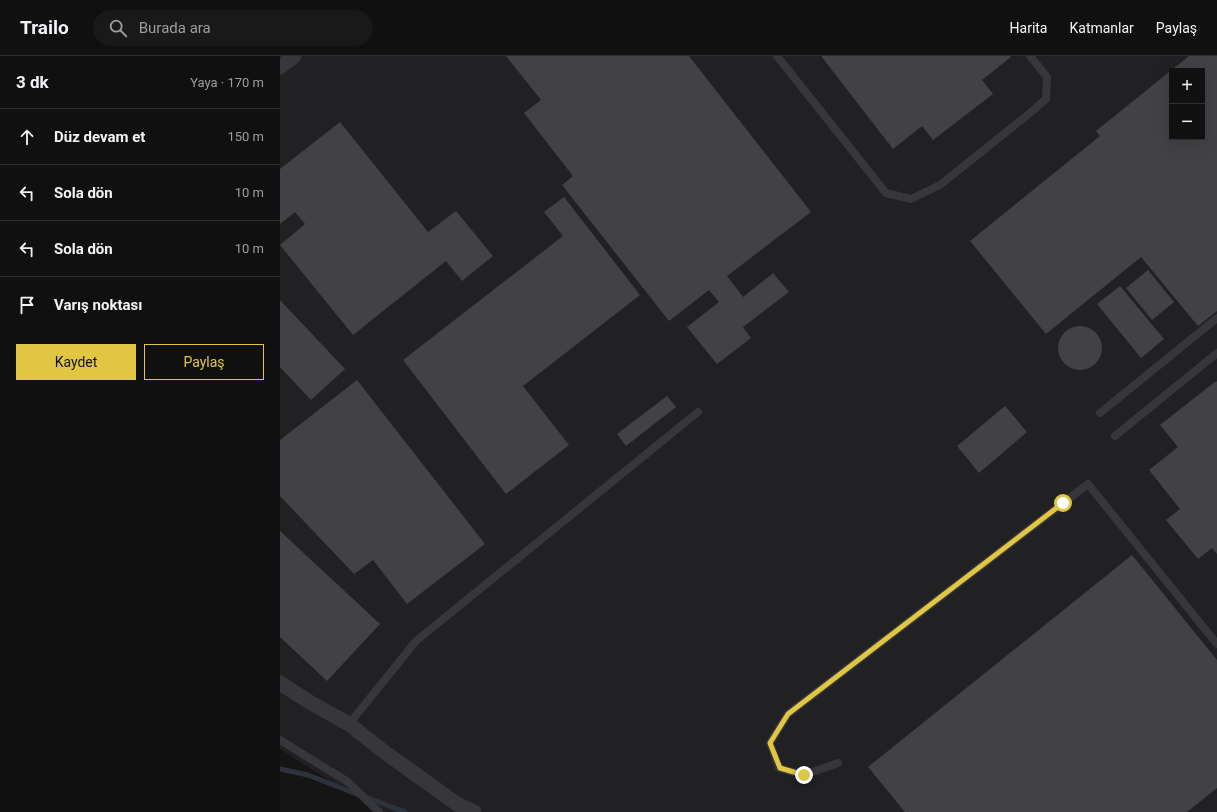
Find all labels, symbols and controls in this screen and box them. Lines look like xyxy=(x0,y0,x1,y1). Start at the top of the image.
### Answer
search box xyxy=(93,10,373,46)
text: Trailo xyxy=(20,16,69,39)
icon: search xyxy=(107,17,129,39)
text: Burada ara xyxy=(139,19,211,37)
text: Harita xyxy=(1010,20,1047,36)
text: Katmanlar xyxy=(1069,20,1134,36)
text: Paylaş xyxy=(1156,20,1197,36)
map controls xyxy=(1169,68,1205,140)
button: + xyxy=(1169,68,1205,104)
text: 3 dk xyxy=(16,72,49,92)
text: Yaya · 170 m xyxy=(190,75,264,90)
button: − xyxy=(1169,104,1205,140)
icon: ahead xyxy=(16,126,38,148)
text: Düz devam et xyxy=(54,128,145,146)
text: 150 m xyxy=(227,129,264,144)
icon: left xyxy=(16,182,38,204)
text: Sola dön xyxy=(54,184,113,202)
text: 10 m xyxy=(235,185,264,200)
icon: left xyxy=(16,238,38,260)
text: Sola dön xyxy=(54,240,113,258)
text: 10 m xyxy=(235,241,264,256)
icon: arrive xyxy=(16,294,38,316)
text: Varış noktası xyxy=(54,296,142,314)
button: Kaydet xyxy=(16,344,136,380)
button: Paylaş xyxy=(144,344,264,380)
route start xyxy=(1054,494,1072,512)
route end xyxy=(795,766,813,784)

